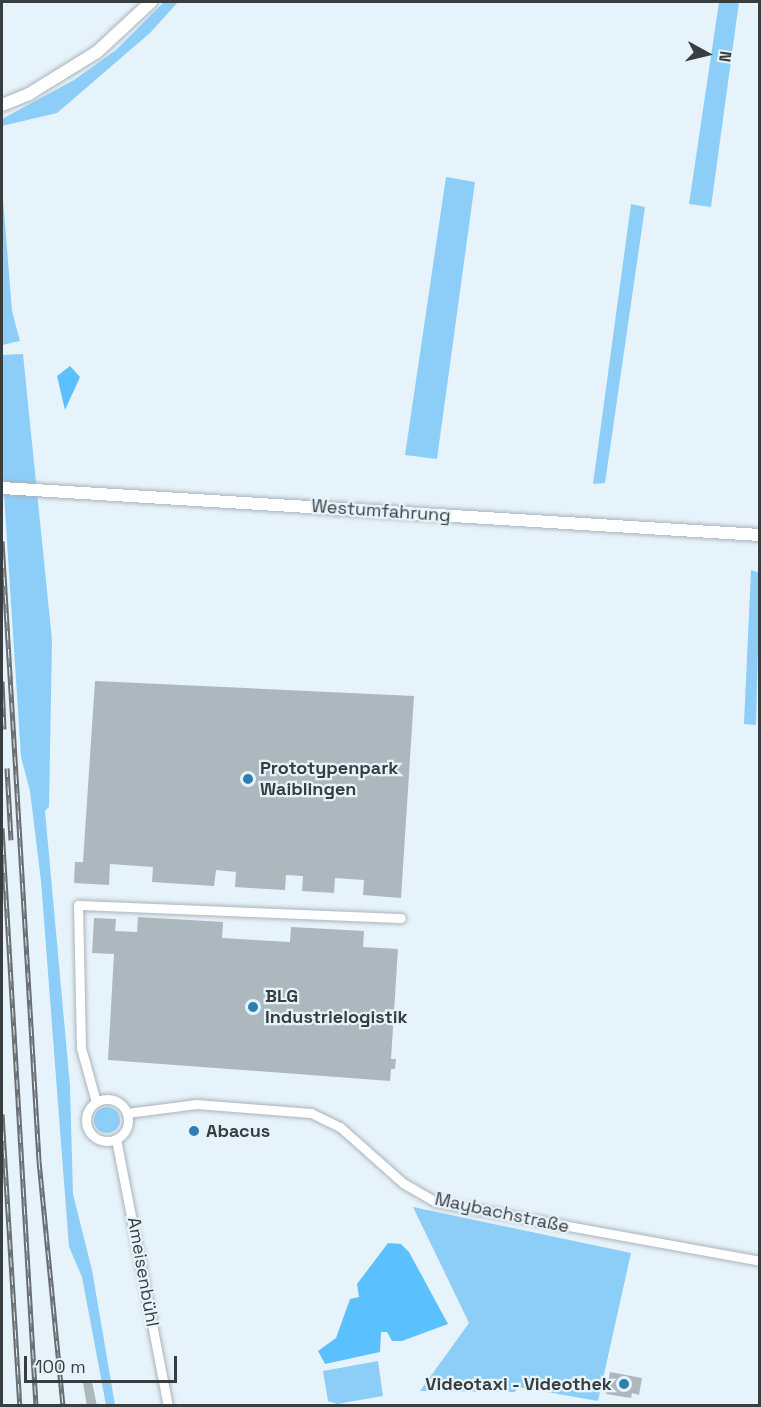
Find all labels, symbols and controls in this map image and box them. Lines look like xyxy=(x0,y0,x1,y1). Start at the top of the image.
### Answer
north arrow xyxy=(677,24,737,84)
text: N xyxy=(714,50,736,63)
street label: Westumfahrung xyxy=(311,495,451,527)
place label: Prototypenpark Waiblingen xyxy=(260,758,398,800)
marker: Prototypenpark Waiblingen xyxy=(241,772,255,786)
place label: BLG Industrielogistik xyxy=(265,986,408,1028)
marker: BLG Industrielogistik xyxy=(246,1000,260,1014)
place label: Abacus xyxy=(206,1120,270,1142)
marker: Abacus xyxy=(187,1124,201,1138)
street label: Maybachstraße xyxy=(433,1188,571,1238)
street label: Ameisenbühl xyxy=(123,1215,163,1329)
scale bar xyxy=(27,1344,180,1382)
text: 100 m xyxy=(35,1355,86,1378)
place label: Videotaxi - Videothek xyxy=(424,1373,612,1395)
marker: Videotaxi - Videothek xyxy=(617,1377,631,1391)

